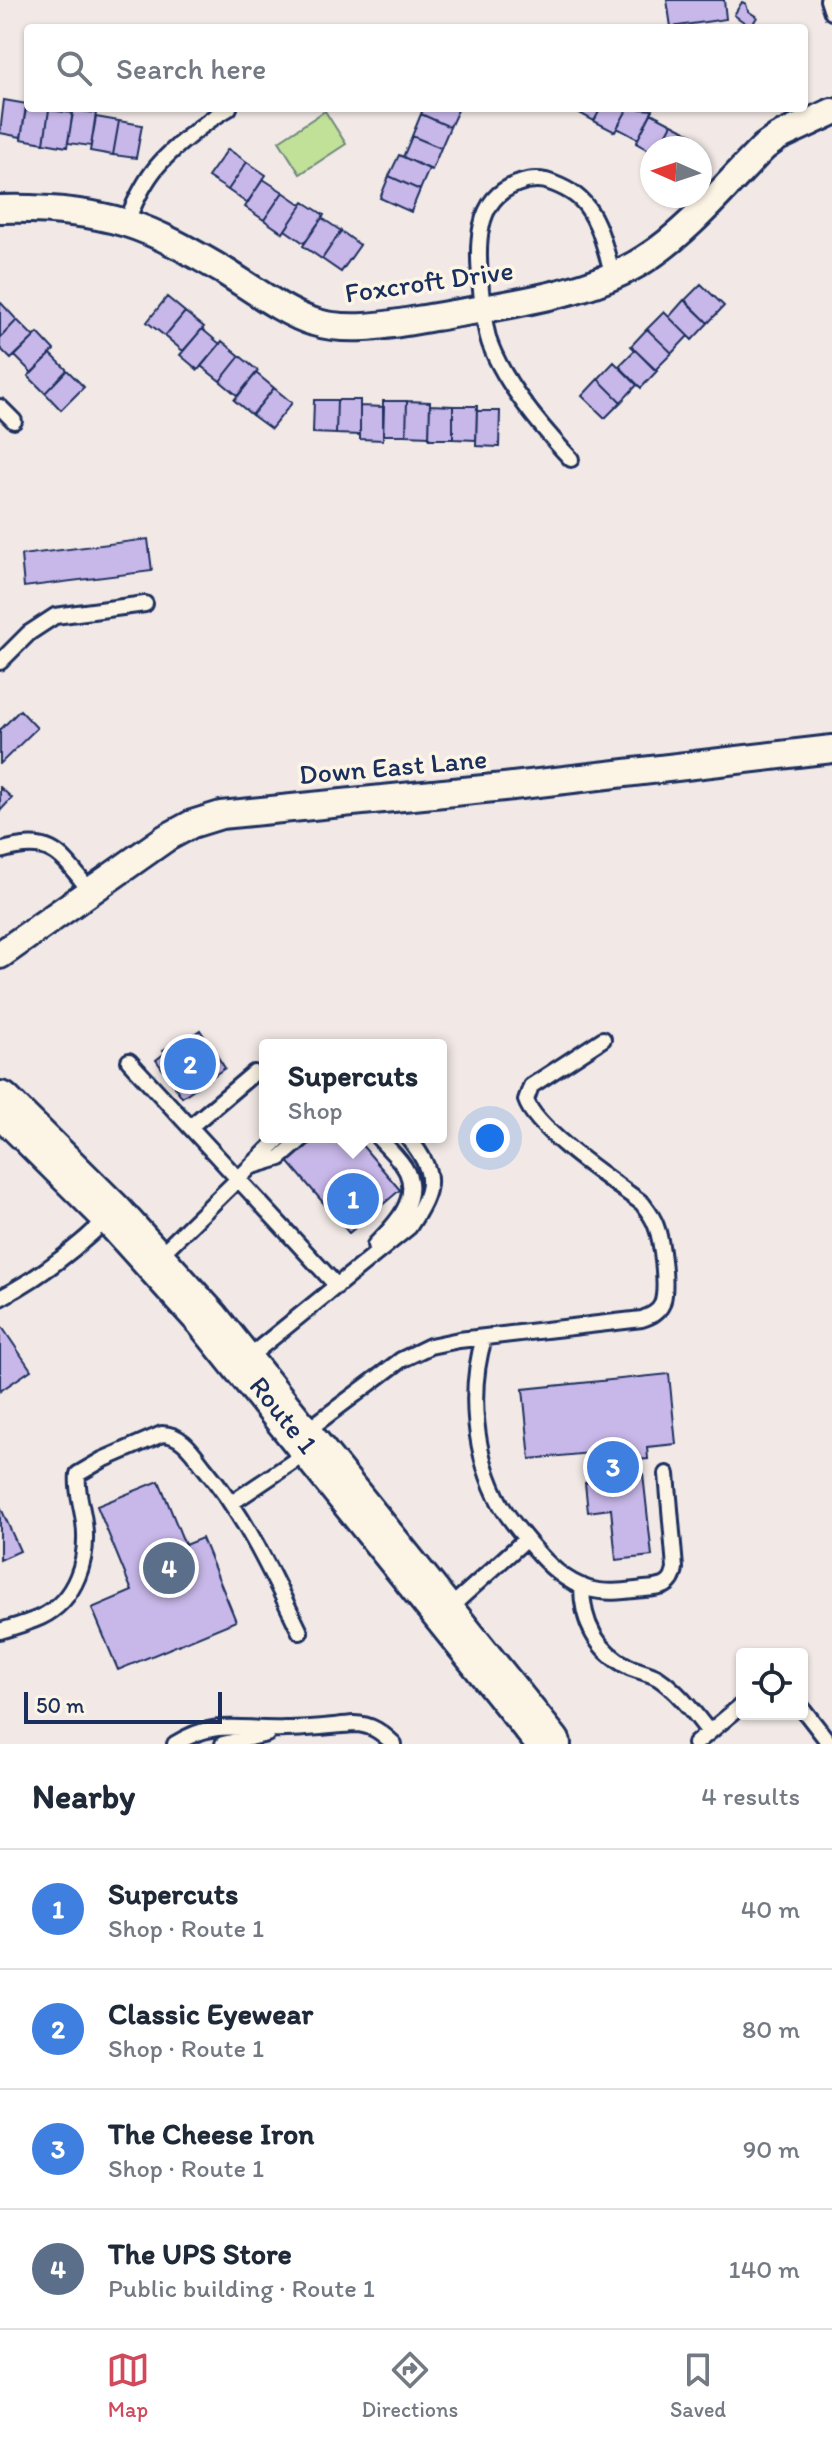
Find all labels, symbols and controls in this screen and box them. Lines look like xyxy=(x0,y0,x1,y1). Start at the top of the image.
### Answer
search box xyxy=(24,24,808,112)
icon: search xyxy=(52,46,96,90)
text: Search here xyxy=(116,50,266,87)
north arrow xyxy=(640,136,712,208)
street label: Foxcroft Drive xyxy=(343,252,515,310)
street label: Down East Lane xyxy=(297,741,489,791)
pin: 2 xyxy=(164,1034,216,1094)
popup xyxy=(259,1039,447,1143)
text: Supercuts xyxy=(288,1057,418,1094)
text: Shop xyxy=(288,1094,343,1126)
your location xyxy=(470,1118,510,1158)
pin: 1 xyxy=(327,1169,379,1229)
street label: Route 1 xyxy=(243,1369,325,1460)
pin: 3 xyxy=(587,1437,639,1497)
pin: 4 xyxy=(143,1538,195,1598)
map controls xyxy=(736,1648,808,1720)
button: locate xyxy=(736,1648,808,1720)
scale bar xyxy=(24,1688,222,1724)
text: 50 m xyxy=(36,1692,85,1719)
text: Nearby xyxy=(32,1776,135,1817)
text: 4 results xyxy=(701,1780,800,1812)
text: Supercuts xyxy=(108,1875,238,1912)
text: 1 xyxy=(52,1893,64,1925)
text: 40 m xyxy=(741,1893,800,1925)
text: Shop · Route 1 xyxy=(108,1912,264,1944)
text: Classic Eyewear xyxy=(108,1995,313,2032)
text: 2 xyxy=(51,2013,65,2045)
text: 80 m xyxy=(742,2013,800,2045)
text: Shop · Route 1 xyxy=(108,2032,264,2064)
text: The Cheese Iron xyxy=(108,2115,314,2152)
text: 3 xyxy=(51,2133,65,2165)
text: 90 m xyxy=(743,2133,800,2165)
text: Shop · Route 1 xyxy=(108,2152,264,2184)
text: The UPS Store xyxy=(108,2235,292,2272)
text: 4 xyxy=(50,2253,66,2285)
text: 140 m xyxy=(729,2253,800,2285)
text: Public building · Route 1 xyxy=(108,2272,375,2304)
tab: Map xyxy=(106,2348,150,2423)
tab: Directions xyxy=(362,2348,458,2423)
tab: Saved xyxy=(670,2348,726,2423)

